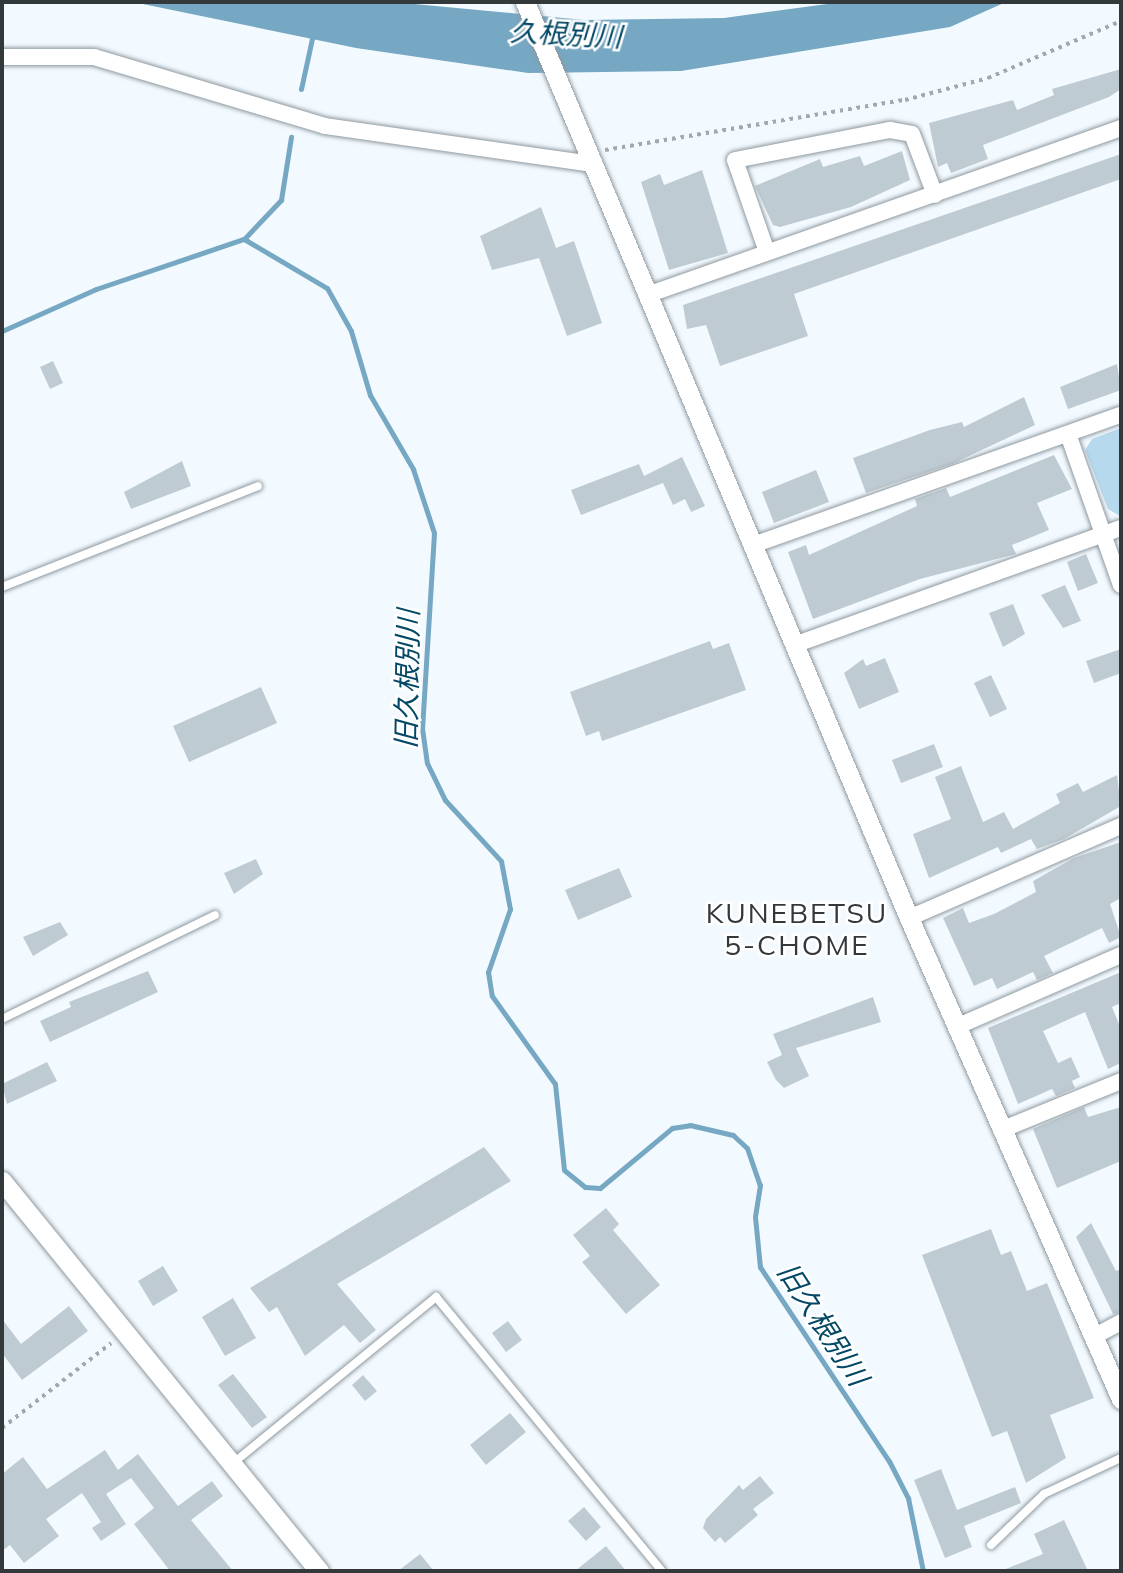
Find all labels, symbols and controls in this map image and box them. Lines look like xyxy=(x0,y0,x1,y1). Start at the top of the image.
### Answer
water label: 久根別川 xyxy=(509,14,623,54)
water label: 旧久根別川 xyxy=(389,609,425,749)
district label: KUNEBETSU 5-CHOME xyxy=(707,896,887,962)
water label: 旧久根別川 xyxy=(771,1256,875,1392)

